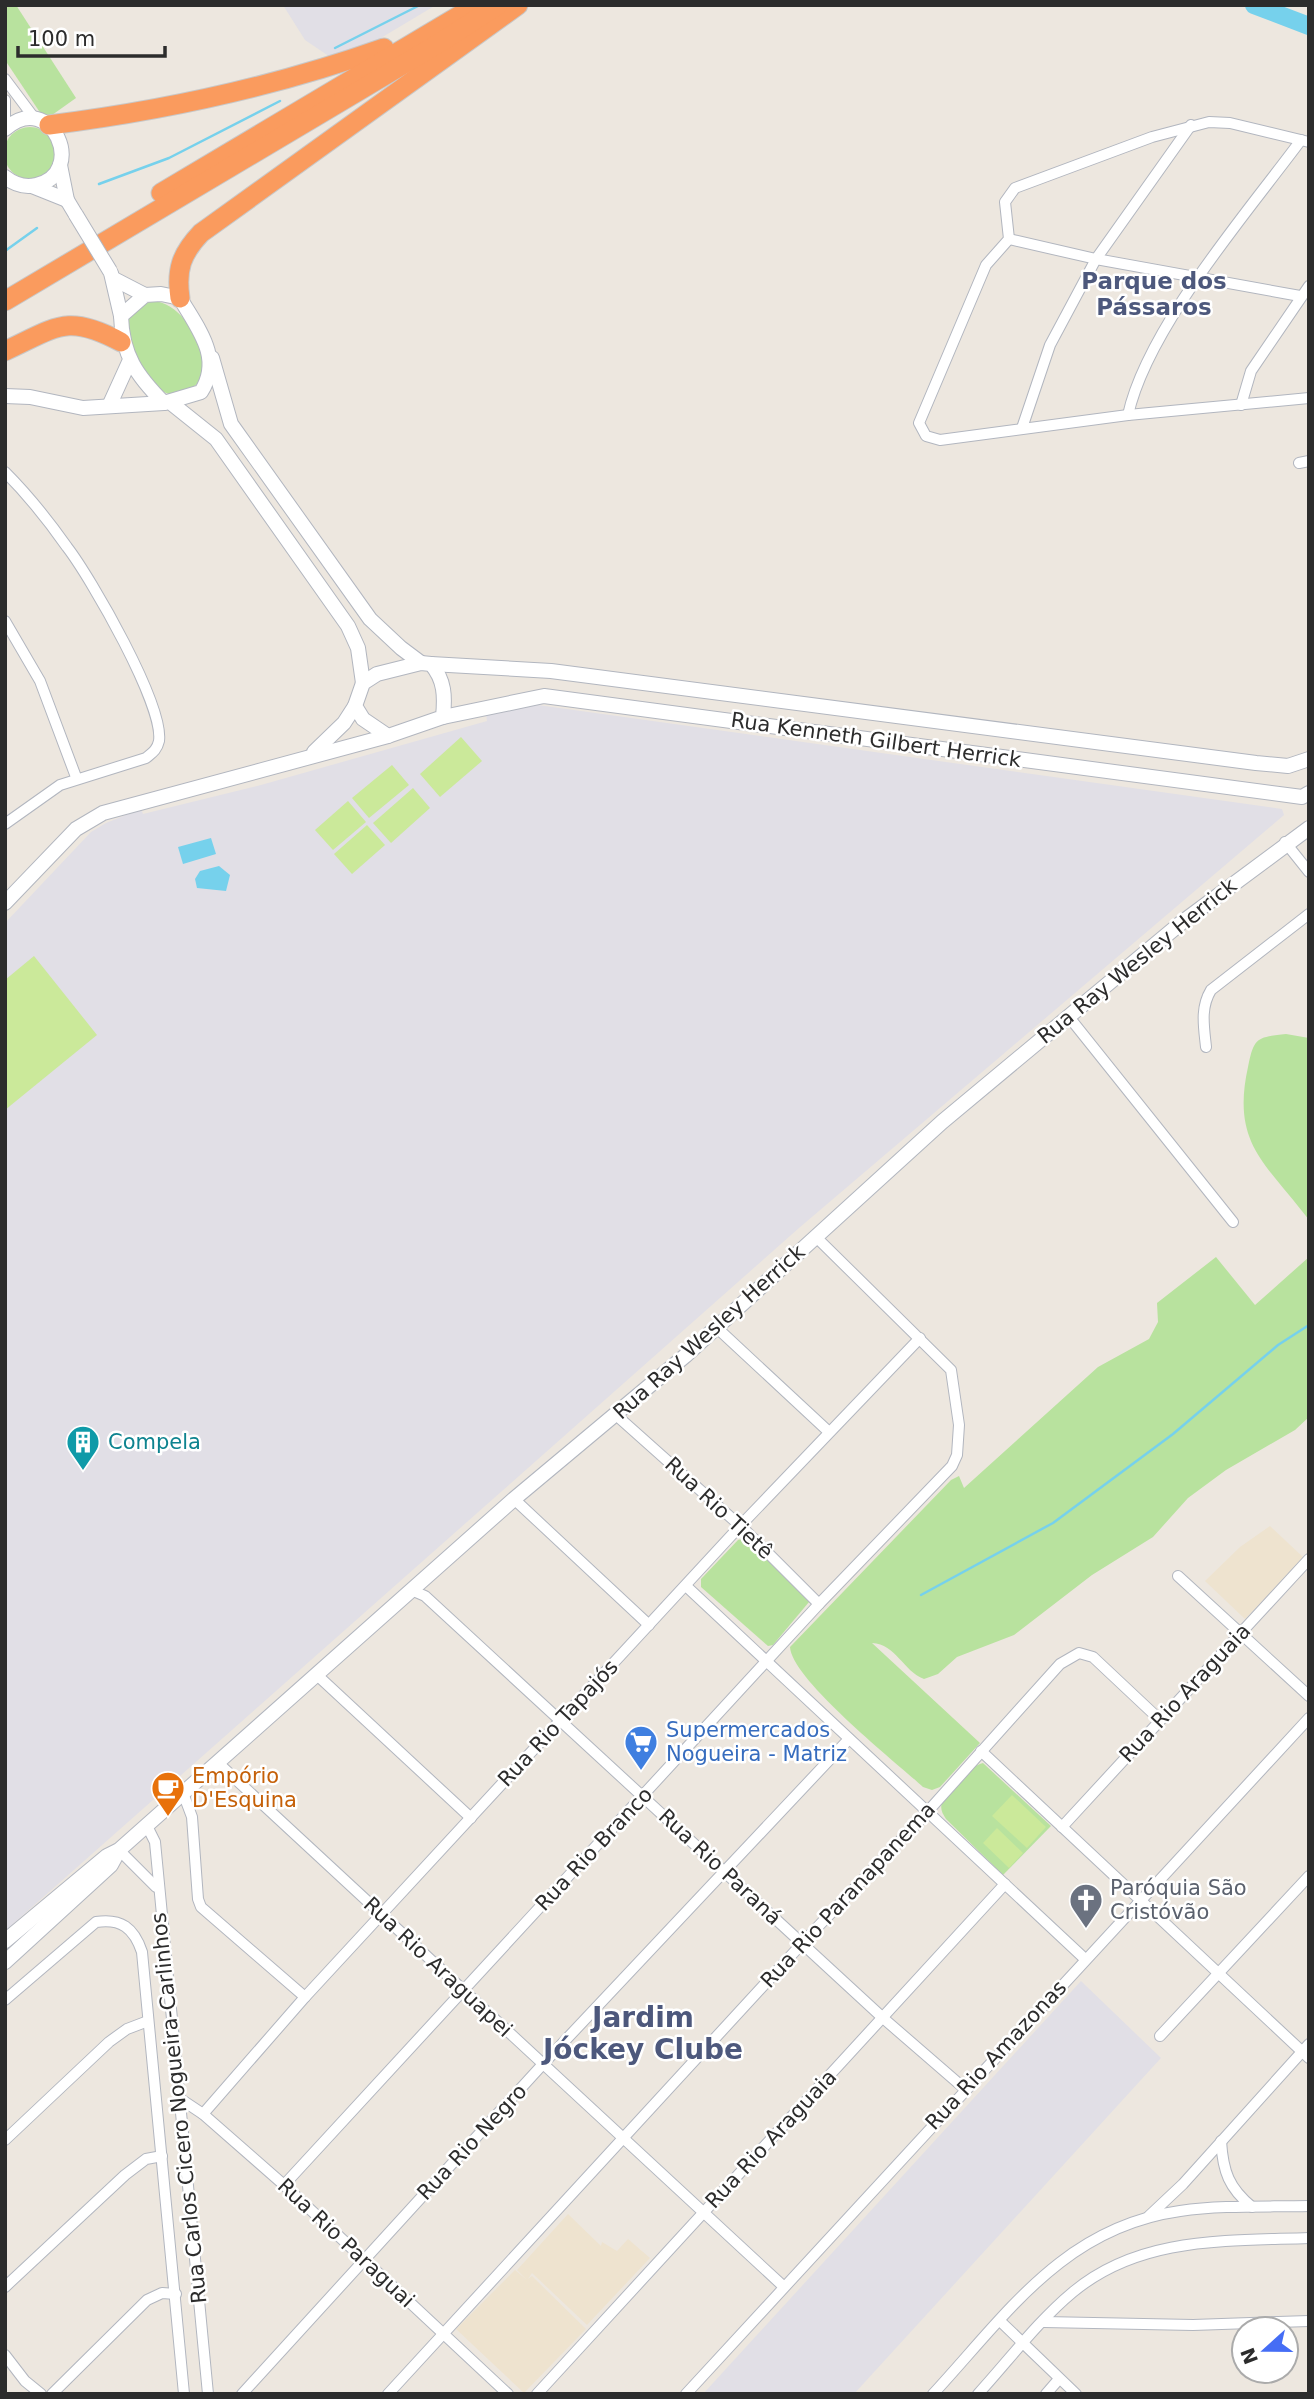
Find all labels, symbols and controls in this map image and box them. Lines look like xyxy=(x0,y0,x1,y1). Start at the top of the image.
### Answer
scale bar xyxy=(18,14,164,58)
text: 100 m xyxy=(28,27,95,51)
district label: Parque dos Pássaros xyxy=(1081,268,1227,320)
street label: Rua Kenneth Gilbert Herrick xyxy=(729,708,1023,772)
street label: Rua Ray Wesley Herrick xyxy=(1033,873,1242,1049)
street label: Rua Ray Wesley Herrick xyxy=(608,1239,810,1424)
building icon: Compela xyxy=(64,1423,102,1472)
place label: Compela xyxy=(108,1430,201,1454)
street label: Rua Rio Tietê xyxy=(660,1452,778,1564)
street label: Rua Rio Araguaia xyxy=(1115,1619,1255,1767)
street label: Rua Rio Tapajós xyxy=(493,1655,623,1791)
place label: Supermercados Nogueira - Matriz xyxy=(666,1718,847,1766)
supermarket icon: Supermercados Nogueira - Matriz xyxy=(622,1723,660,1772)
place label: Empório D'Esquina xyxy=(192,1764,297,1812)
cafe icon: Empório D'Esquina xyxy=(149,1769,187,1818)
street label: Rua Rio Branco xyxy=(531,1782,657,1916)
street label: Rua Rio Paranapanema xyxy=(756,1797,940,1993)
street label: Rua Rio Paraná xyxy=(654,1804,786,1930)
place label: Paróquia São Cristóvão xyxy=(1110,1876,1247,1924)
church icon: Paróquia São Cristóvão xyxy=(1067,1881,1105,1930)
street label: Rua Rio Araguapei xyxy=(359,1892,517,2042)
street label: Rua Carlos Cicero Nogueira-Carlinhos xyxy=(147,1911,211,2305)
street label: Rua Rio Amazonas xyxy=(921,1975,1071,2135)
district label: Jardim Jóckey Clube xyxy=(541,2001,743,2066)
street label: Rua Rio Araguaia xyxy=(701,2065,841,2213)
street label: Rua Rio Negro xyxy=(412,2079,532,2205)
street label: Rua Rio Paraguai xyxy=(273,2174,419,2312)
north arrow xyxy=(1230,2315,1300,2385)
text: N xyxy=(1236,2345,1262,2367)

